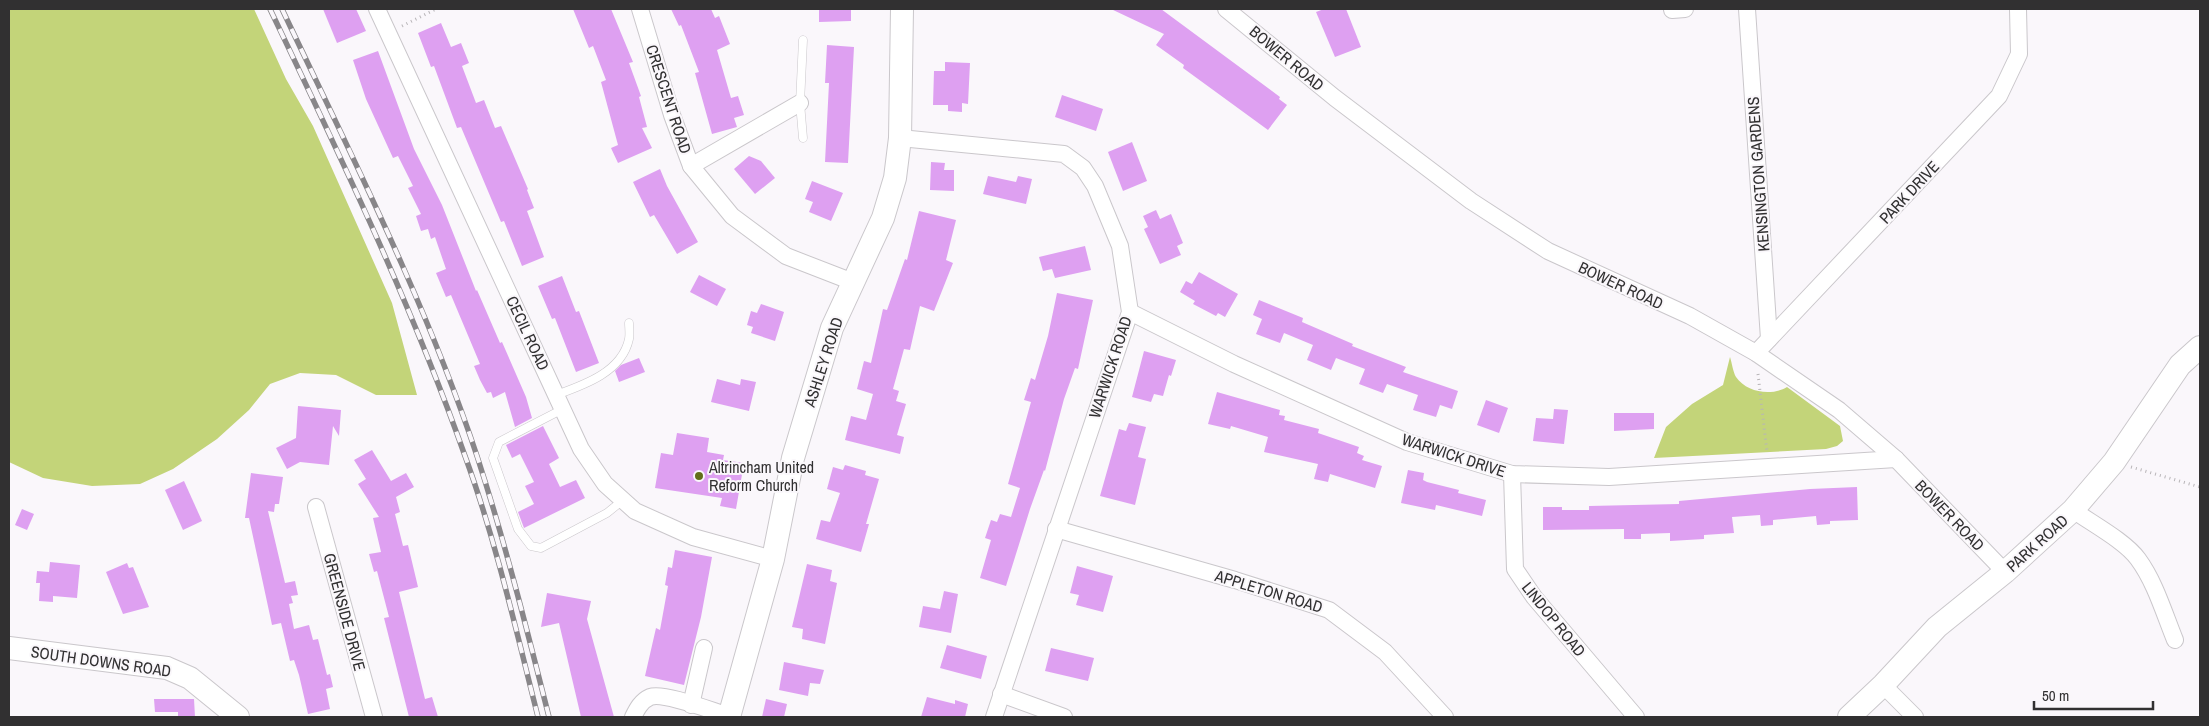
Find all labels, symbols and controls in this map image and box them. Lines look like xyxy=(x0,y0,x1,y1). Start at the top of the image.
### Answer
street label: BOWER ROAD xyxy=(1245,20,1329,96)
street label: CRESCENT ROAD xyxy=(641,42,697,156)
street label: KENSINGTON GARDENS xyxy=(1742,96,1774,252)
street label: PARK DRIVE xyxy=(1874,156,1944,228)
street label: BOWER ROAD xyxy=(1575,256,1667,314)
street label: CECIL ROAD xyxy=(501,292,555,374)
street label: WARWICK ROAD xyxy=(1083,313,1137,421)
street label: ASHLEY ROAD xyxy=(798,314,848,411)
street label: WARWICK DRIVE xyxy=(1399,428,1509,482)
place label: Altrincham United Reform Church xyxy=(708,456,814,496)
marker: Altrincham United Reform Church xyxy=(693,470,705,482)
street label: BOWER ROAD xyxy=(1910,475,1990,555)
street label: PARK ROAD xyxy=(2001,509,2073,577)
street label: GREENSIDE DRIVE xyxy=(319,551,371,673)
street label: APPLETON ROAD xyxy=(1212,564,1325,618)
street label: LINDOP ROAD xyxy=(1517,577,1591,661)
street label: SOUTH DOWNS ROAD xyxy=(29,640,173,682)
scale bar xyxy=(2034,678,2153,710)
text: 50 m xyxy=(2042,685,2069,706)

